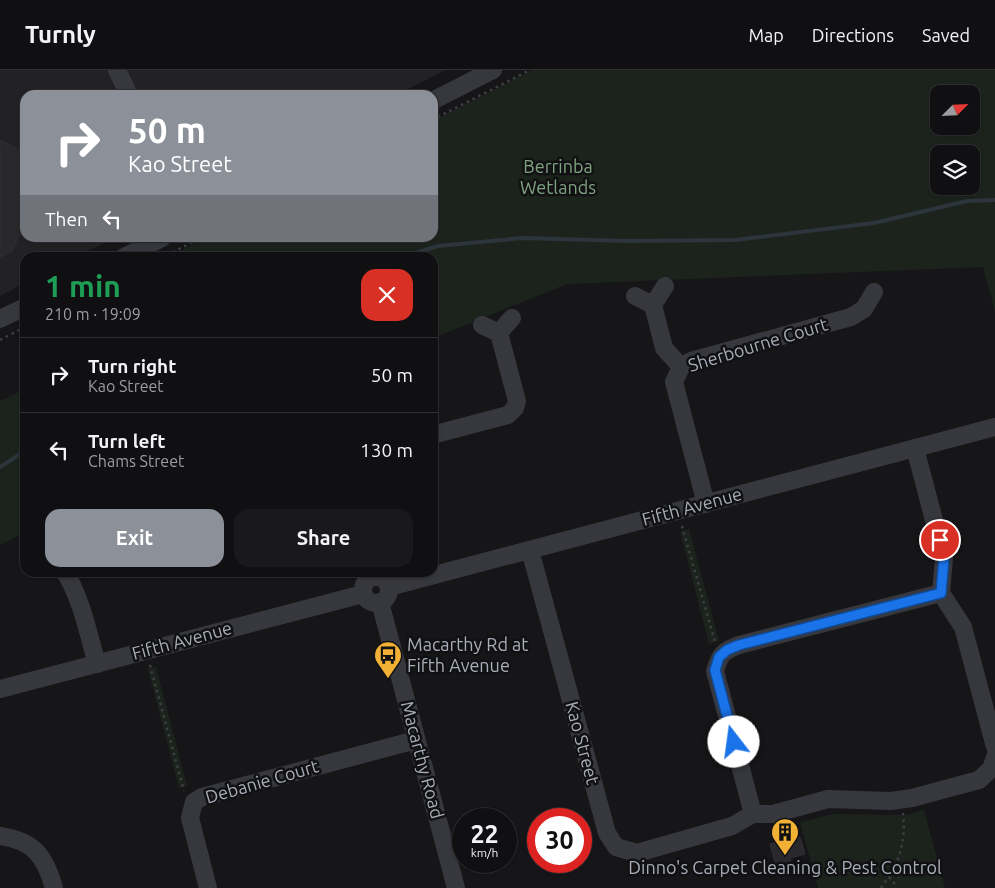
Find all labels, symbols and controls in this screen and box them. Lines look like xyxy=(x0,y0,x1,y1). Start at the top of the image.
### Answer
text: Turnly xyxy=(25,21,96,48)
text: Map xyxy=(748,25,784,45)
text: Directions xyxy=(812,25,894,45)
text: Saved xyxy=(922,25,970,45)
north arrow xyxy=(930,85,980,135)
map controls xyxy=(930,85,980,195)
icon: right xyxy=(45,110,110,175)
text: 50 m xyxy=(128,110,206,150)
button: layers xyxy=(930,145,980,195)
text: Kao Street xyxy=(128,151,232,176)
park label: Berrinba Wetlands xyxy=(520,156,596,197)
icon: left xyxy=(98,205,126,233)
text: Then xyxy=(45,208,88,230)
text: 1 min xyxy=(45,269,121,303)
button: close xyxy=(361,269,413,321)
text: 210 m · 19:09 xyxy=(45,305,141,323)
street label: Sherbourne Court xyxy=(686,313,830,375)
text: Turn right xyxy=(88,355,176,377)
icon: right xyxy=(45,361,73,389)
text: 50 m xyxy=(371,364,413,386)
text: Kao Street xyxy=(88,377,164,395)
text: Turn left xyxy=(88,430,166,452)
icon: left xyxy=(45,436,73,464)
text: 130 m xyxy=(360,439,413,461)
text: Chams Street xyxy=(88,452,184,470)
street label: Fifth Avenue xyxy=(639,483,744,529)
button: Exit xyxy=(45,509,224,567)
button: Share xyxy=(234,509,413,567)
pin xyxy=(919,519,961,561)
icon: arrive xyxy=(926,526,954,554)
street label: Fifth Avenue xyxy=(129,617,234,663)
place label: Macarthy Rd at Fifth Avenue xyxy=(407,634,528,675)
bus stop icon: Macarthy Rd at Fifth Avenue xyxy=(373,640,403,679)
street label: Macarthy Road xyxy=(398,699,448,821)
street label: Kao Street xyxy=(562,699,604,786)
position arrow xyxy=(707,715,759,767)
street label: Debanie Court xyxy=(203,755,321,807)
speed limit sign: 30 xyxy=(527,808,592,873)
building icon: Dinno's Carpet Cleaning & Pest Control xyxy=(770,817,800,856)
text: 22 xyxy=(470,820,499,848)
text: km/h xyxy=(471,846,498,859)
place label: Dinno's Carpet Cleaning & Pest Control xyxy=(628,857,942,877)

